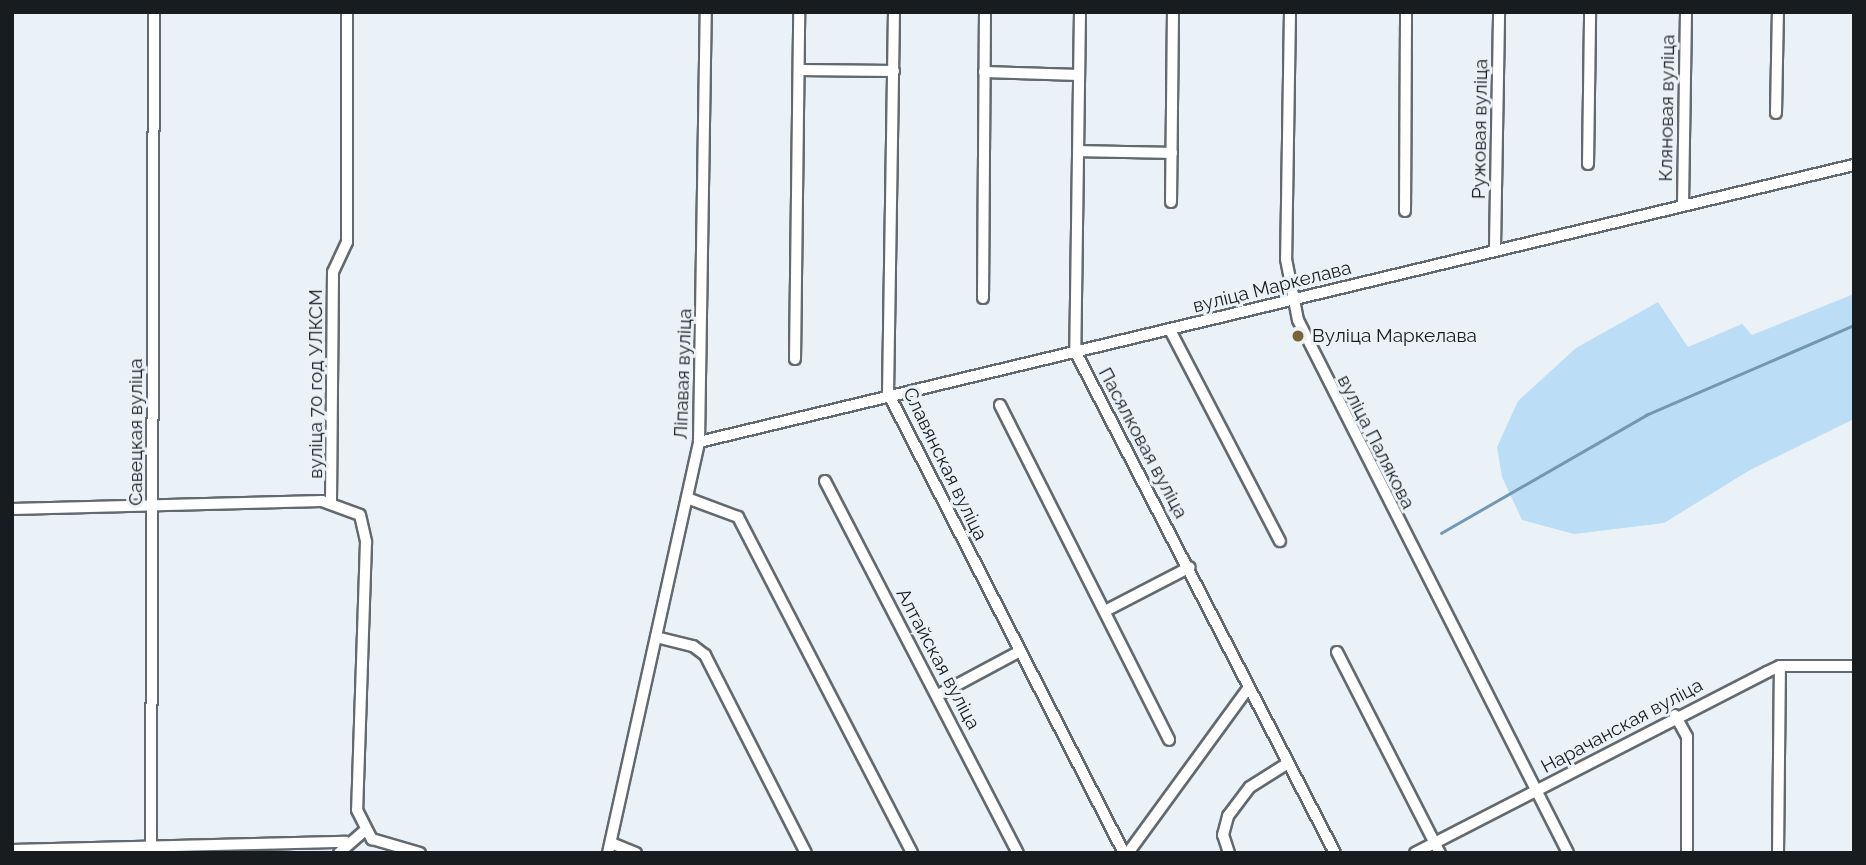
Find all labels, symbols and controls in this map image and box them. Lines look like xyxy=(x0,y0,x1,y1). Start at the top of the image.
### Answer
street label: Кляновая вуліца xyxy=(1654,34,1680,182)
street label: Ружовая вуліца xyxy=(1467,59,1493,199)
street label: вуліца Маркелава xyxy=(1190,256,1354,318)
street label: вуліца 70 год УЛКСМ xyxy=(305,289,327,479)
street label: Ліпавая вуліца xyxy=(669,308,697,440)
place label: Вуліца Маркелава xyxy=(1312,325,1477,347)
marker: Вуліца Маркелава xyxy=(1290,328,1306,344)
street label: Савецкая вуліца xyxy=(125,358,147,506)
street label: Пасялковая вуліца xyxy=(1094,364,1192,522)
street label: вуліца Палякова xyxy=(1332,371,1420,513)
street label: Славянская вуліца xyxy=(898,384,992,544)
street label: Алтайская вуліца xyxy=(891,585,985,733)
street label: Нарачанская вуліца xyxy=(1537,674,1707,778)

